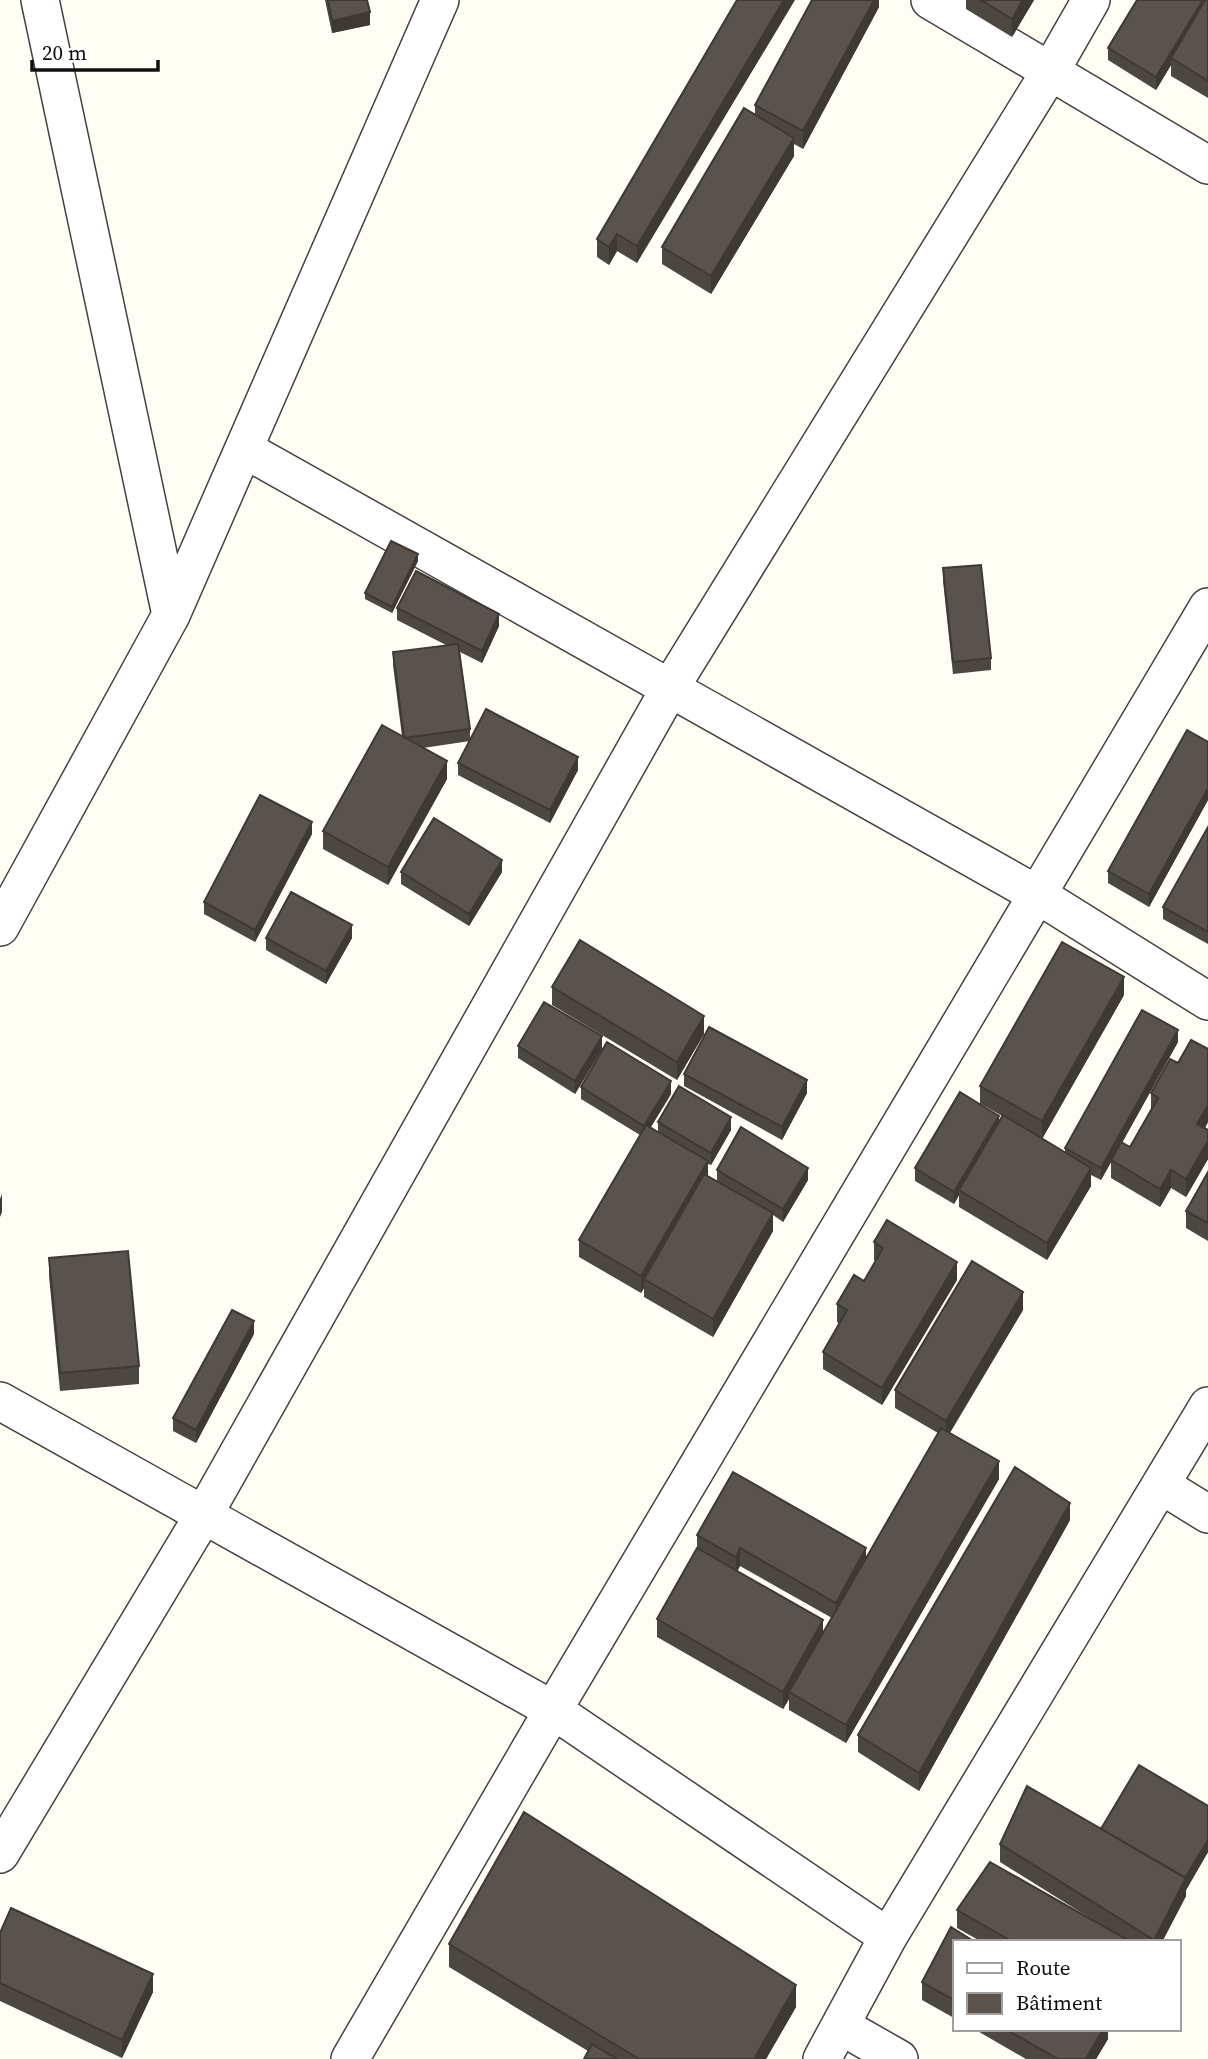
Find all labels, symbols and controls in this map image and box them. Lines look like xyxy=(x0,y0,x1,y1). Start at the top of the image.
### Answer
scale bar xyxy=(32,28,158,72)
text: 20 m xyxy=(42,38,87,67)
legend xyxy=(953,1940,1180,2031)
text: Route xyxy=(1016,1953,1071,1982)
text: Bâtiment xyxy=(1016,1988,1102,2017)

